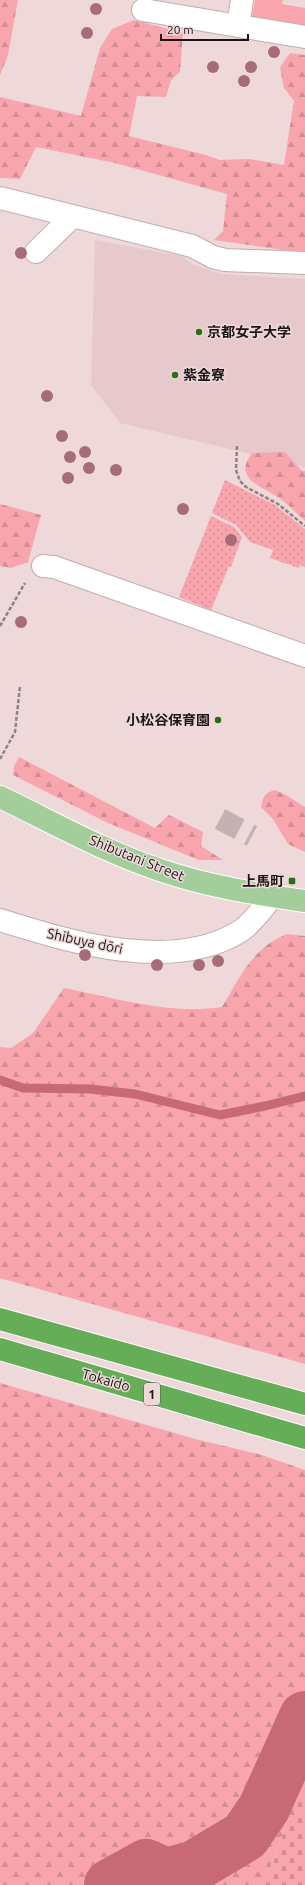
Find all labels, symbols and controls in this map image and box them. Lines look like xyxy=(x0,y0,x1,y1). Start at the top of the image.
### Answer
scale bar xyxy=(161,16,248,42)
text: 20 m xyxy=(167,23,194,36)
place label: 京都女子大学 xyxy=(207,324,291,340)
marker: 京都女子大学 xyxy=(194,327,204,337)
place label: 紫金寮 xyxy=(183,367,225,383)
marker: 紫金寮 xyxy=(170,370,180,380)
place label: 小松谷保育園 xyxy=(126,712,210,728)
marker: 小松谷保育園 xyxy=(213,715,223,725)
street label: Shibutani Street xyxy=(87,832,187,885)
place label: 上馬町 xyxy=(242,873,284,889)
marker: 上馬町 xyxy=(287,876,297,886)
street label: Shibuya dōri xyxy=(46,925,124,957)
street label: Tokaido xyxy=(80,1366,132,1394)
road number: 1 xyxy=(144,1383,160,1405)

